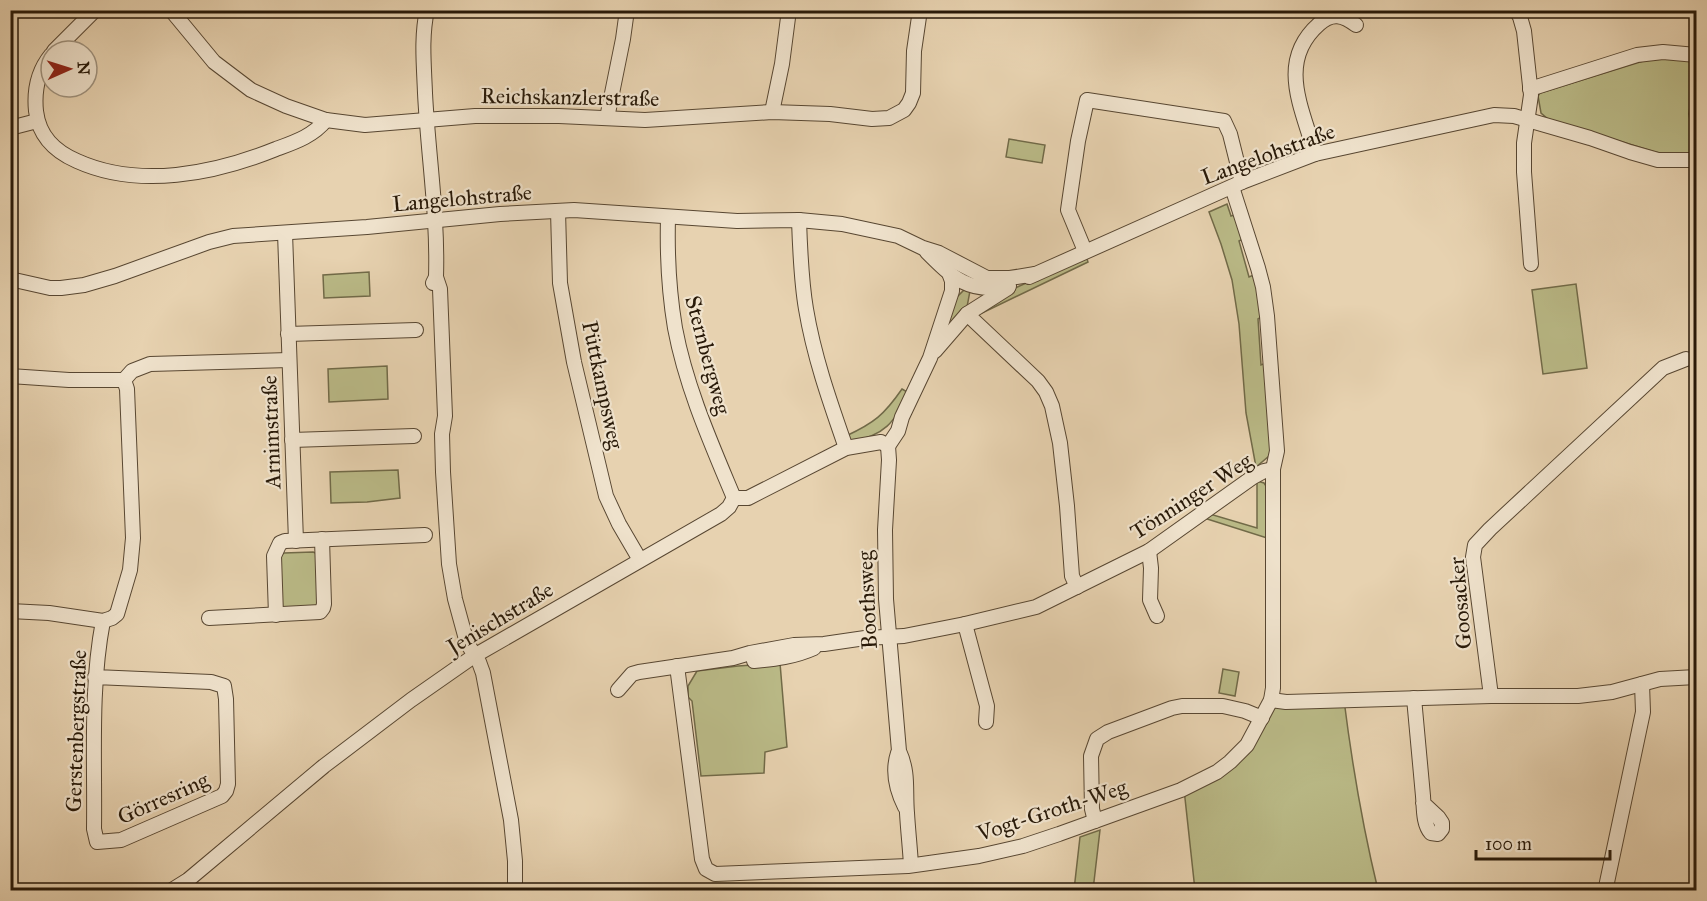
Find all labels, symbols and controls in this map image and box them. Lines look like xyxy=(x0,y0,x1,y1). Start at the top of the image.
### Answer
north arrow xyxy=(39,39,99,99)
text: N xyxy=(74,61,93,76)
street label: Reichskanzlerstraße xyxy=(480,82,660,112)
street label: Langelohstraße xyxy=(1198,117,1338,191)
street label: Langelohstraße xyxy=(391,178,533,218)
street label: Sternbergweg xyxy=(679,293,737,418)
street label: Püttkampsweg xyxy=(576,318,630,452)
street label: Arnimstraße xyxy=(256,375,287,490)
street label: Tönninger Weg xyxy=(1125,446,1257,545)
street label: Boothsweg xyxy=(851,549,883,650)
street label: Goosacker xyxy=(1442,555,1477,650)
street label: Jenischstraße xyxy=(440,576,558,661)
street label: Gerstenbergstraße xyxy=(60,649,92,813)
street label: Görresring xyxy=(113,766,214,830)
street label: Vogt-Groth-Weg xyxy=(973,773,1131,847)
scale bar xyxy=(1476,823,1610,861)
text: 100 m xyxy=(1485,833,1532,855)

